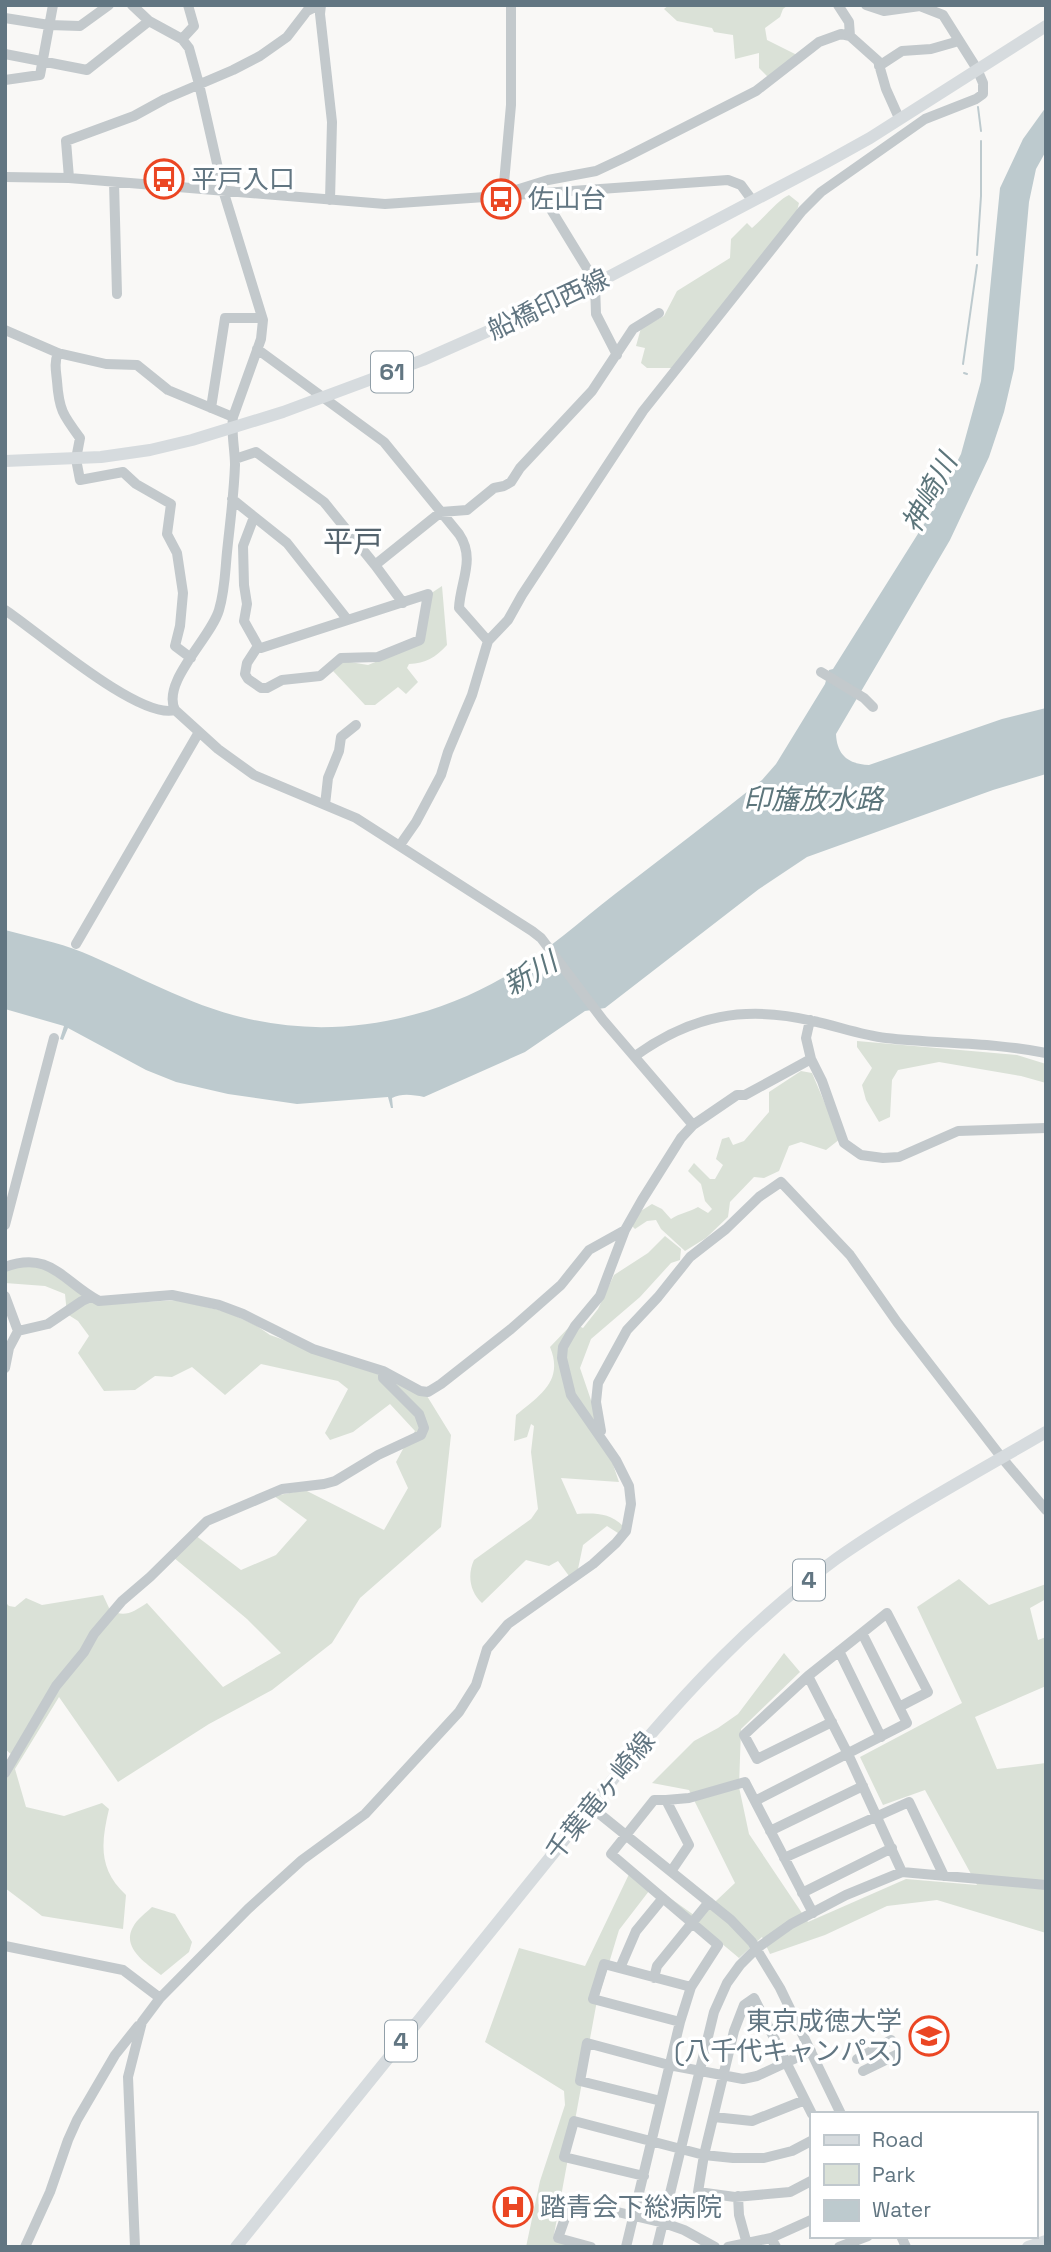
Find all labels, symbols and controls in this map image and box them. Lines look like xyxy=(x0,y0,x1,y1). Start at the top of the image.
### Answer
bus stop icon: 平戸入口 xyxy=(143,158,185,200)
place label: 平戸入口 xyxy=(191,162,295,196)
bus stop icon: 佐山台 xyxy=(480,178,522,220)
place label: 佐山台 xyxy=(528,182,606,216)
street label: 船橋印西線 xyxy=(482,261,614,347)
road number: 61 xyxy=(371,352,413,393)
water label: 神崎川 xyxy=(893,445,966,539)
district label: 平戸 xyxy=(323,522,383,561)
water label: 印旛放水路 xyxy=(743,781,885,817)
water label: 新川 xyxy=(497,942,566,1003)
road number: 4 xyxy=(793,1560,825,1600)
street label: 千葉竜ヶ崎線 xyxy=(538,1725,662,1867)
place label: 東京成徳大学 (八千代キャンパス) xyxy=(674,2004,902,2068)
school or university icon: 東京成徳大学 (八千代キャンパス) xyxy=(908,2015,950,2057)
road number: 4 xyxy=(385,2020,417,2062)
legend xyxy=(810,2112,1037,2238)
text: Road xyxy=(872,2126,924,2153)
text: Park xyxy=(872,2161,916,2188)
hospital icon: 踏青会下総病院 xyxy=(492,2186,534,2228)
place label: 踏青会下総病院 xyxy=(540,2190,722,2224)
text: Water xyxy=(872,2196,931,2223)

